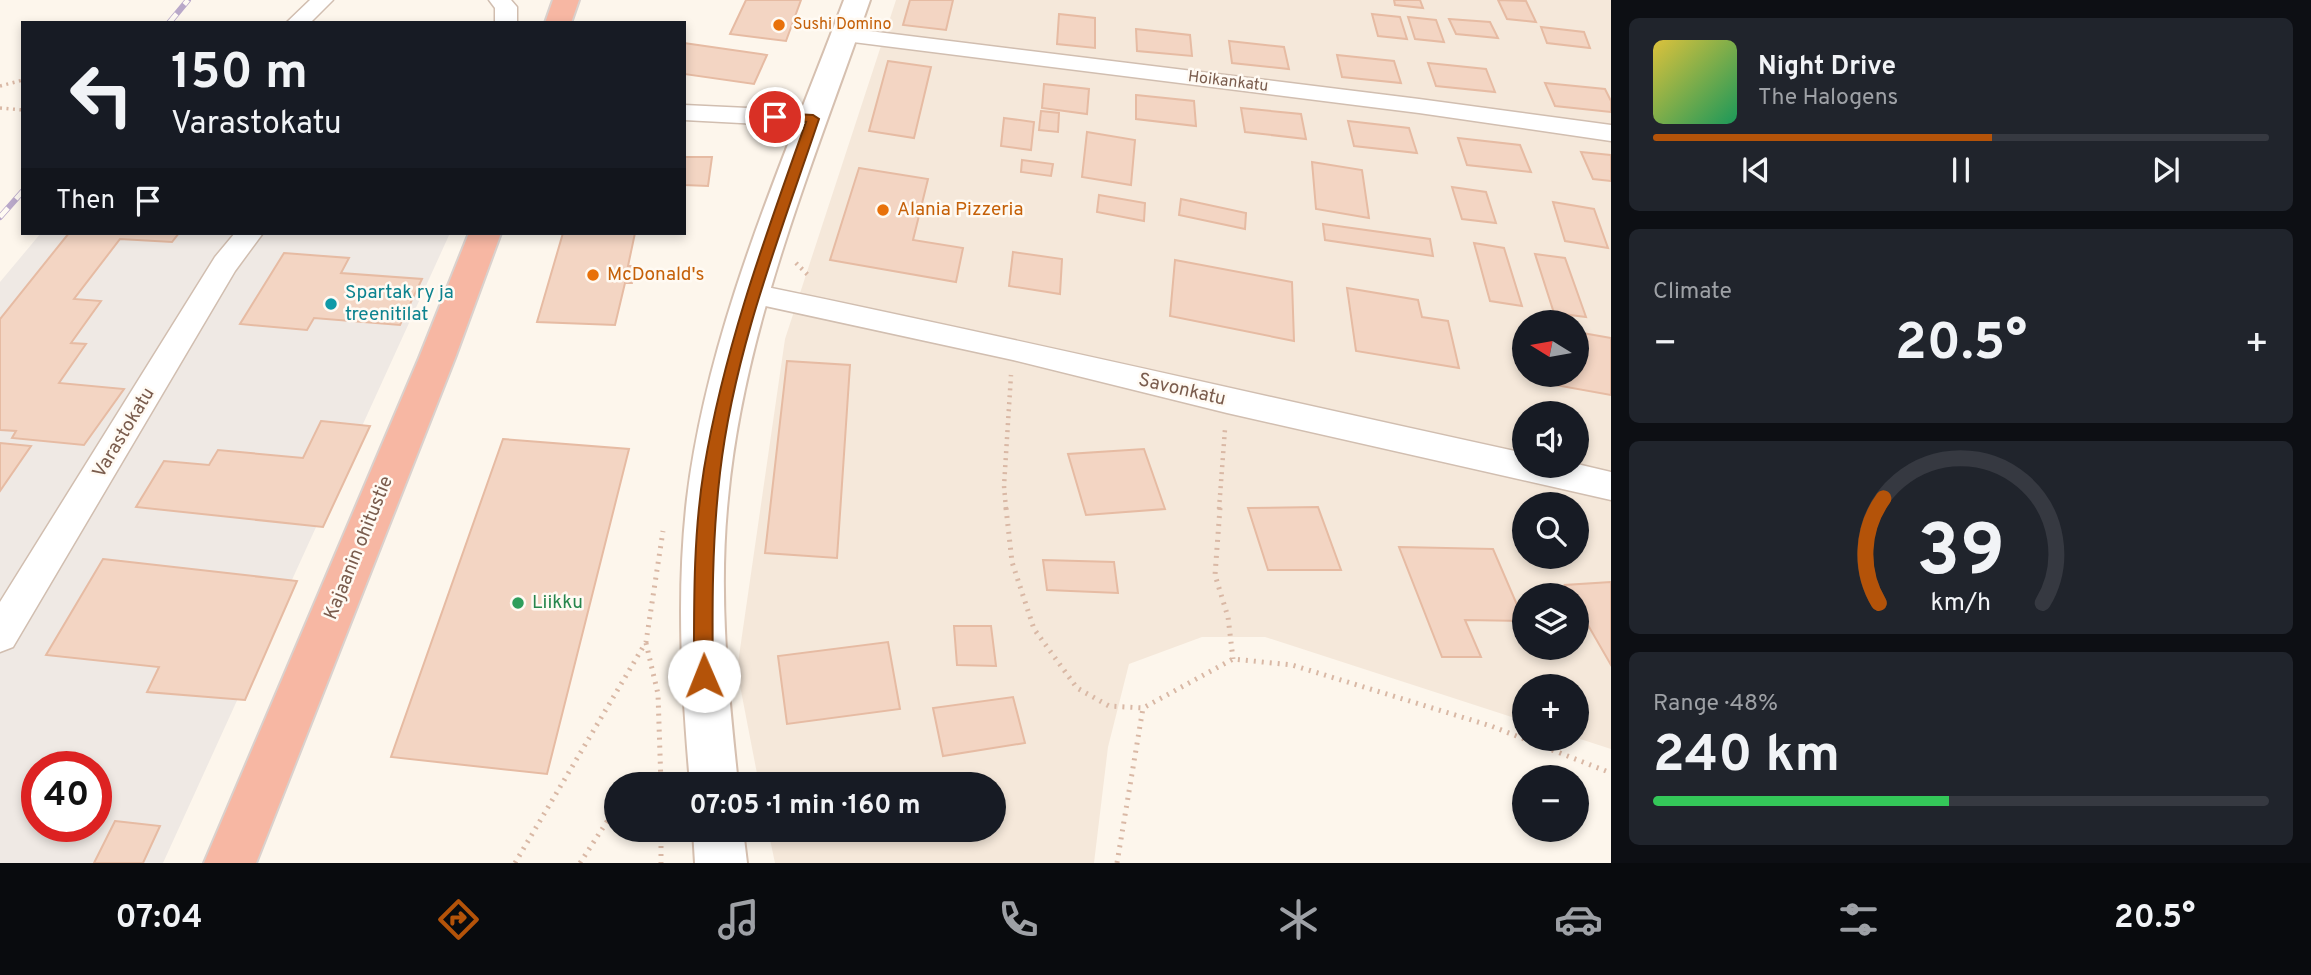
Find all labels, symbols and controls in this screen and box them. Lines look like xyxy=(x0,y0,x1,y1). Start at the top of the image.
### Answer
place label: Sushi Domino xyxy=(793,15,891,35)
marker: Sushi Domino xyxy=(771,17,787,33)
text: 150 m xyxy=(171,44,308,106)
icon: left xyxy=(56,49,147,140)
text: Night Drive xyxy=(1758,51,1896,84)
street label: Hoikankatu xyxy=(1187,67,1269,97)
text: The Halogens xyxy=(1758,84,1898,113)
pin xyxy=(745,87,805,147)
icon: arrive xyxy=(756,98,794,136)
text: Varastokatu xyxy=(171,105,342,145)
icon: previous xyxy=(1737,151,1775,189)
icon: pause xyxy=(1942,151,1980,189)
icon: next xyxy=(2147,151,2185,189)
icon: arrive xyxy=(129,182,167,220)
text: Then xyxy=(56,185,115,218)
place label: Alania Pizzeria xyxy=(897,198,1023,222)
marker: Alania Pizzeria xyxy=(875,202,891,218)
place label: McDonald's xyxy=(607,263,705,287)
marker: McDonald's xyxy=(585,267,601,283)
text: Climate xyxy=(1653,278,1732,307)
place label: Spartak ry ja treenitilat xyxy=(345,281,454,327)
marker: Spartak ry ja treenitilat xyxy=(323,296,339,312)
north arrow xyxy=(1512,310,1589,387)
map controls xyxy=(1512,310,1589,842)
text: 20.5° xyxy=(1895,312,2027,378)
text: − xyxy=(1653,321,1678,370)
text: + xyxy=(2244,321,2269,370)
street label: Savonkatu xyxy=(1136,368,1228,412)
street label: Varastokatu xyxy=(88,383,160,483)
button: sound xyxy=(1512,401,1589,478)
street label: Kajaanin ohitustie xyxy=(319,473,399,623)
button: search xyxy=(1512,492,1589,569)
text: 39 xyxy=(1917,510,2005,602)
button: layers xyxy=(1512,583,1589,660)
text: km/h xyxy=(1931,588,1991,620)
place label: Liikku xyxy=(532,591,583,615)
marker: Liikku xyxy=(510,595,526,611)
position arrow xyxy=(667,639,741,713)
button: + xyxy=(1512,674,1589,751)
text: Range · 48% xyxy=(1653,690,1778,719)
text: 240 km xyxy=(1653,724,1840,790)
speed limit sign: 40 xyxy=(21,751,112,842)
button: − xyxy=(1512,765,1589,842)
text: 07:05 · 1 min · 160 m xyxy=(689,790,921,823)
icon: directions xyxy=(434,895,483,944)
icon: music xyxy=(714,895,763,944)
icon: phone xyxy=(994,895,1043,944)
icon: climate xyxy=(1274,895,1323,944)
icon: car xyxy=(1554,895,1603,944)
icon: filters xyxy=(1834,895,1883,944)
text: 07:04 xyxy=(116,899,203,939)
text: 20.5° xyxy=(2114,899,2195,939)

